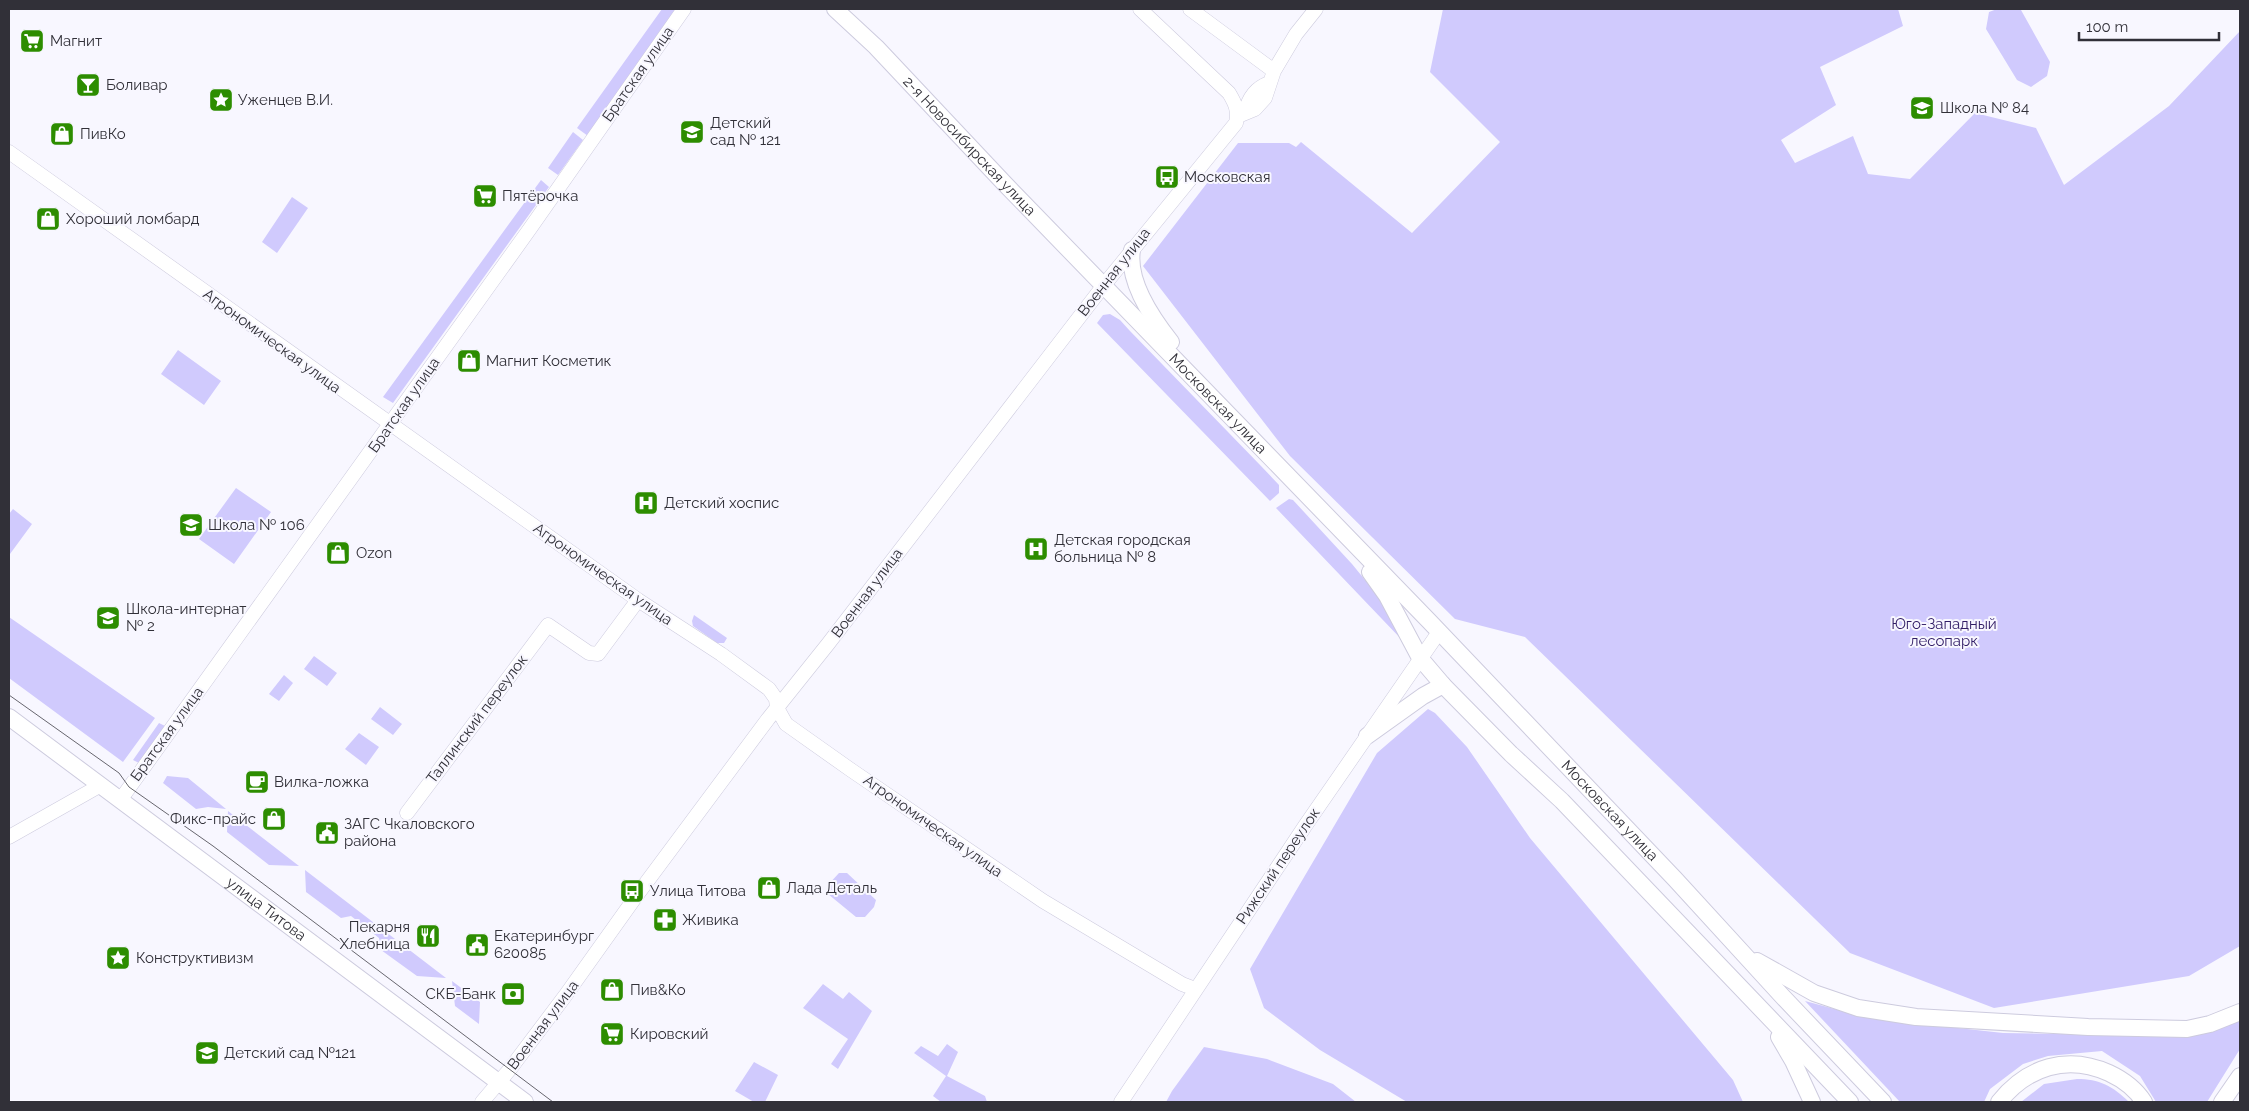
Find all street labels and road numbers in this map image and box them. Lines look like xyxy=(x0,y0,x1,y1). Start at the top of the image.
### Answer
street label: Братская улица xyxy=(598,23,678,125)
street label: 2-я Новосибирская улица xyxy=(899,73,1040,219)
street label: Военная улица xyxy=(1074,224,1154,320)
street label: Агрономическая улица xyxy=(200,285,344,397)
street label: Московская улица xyxy=(1165,350,1271,457)
street label: Братская улица xyxy=(364,354,444,456)
street label: Агрономическая улица xyxy=(530,519,676,629)
street label: Военная улица xyxy=(828,545,906,641)
street label: Таллинский переулок xyxy=(423,651,531,787)
street label: Братская улица xyxy=(127,683,207,785)
street label: Московская улица xyxy=(1558,756,1662,865)
street label: Агрономическая улица xyxy=(860,771,1006,881)
street label: Рижский переулок xyxy=(1232,804,1324,928)
street label: улица Титова xyxy=(223,873,310,945)
street label: Военная улица xyxy=(504,977,582,1073)

